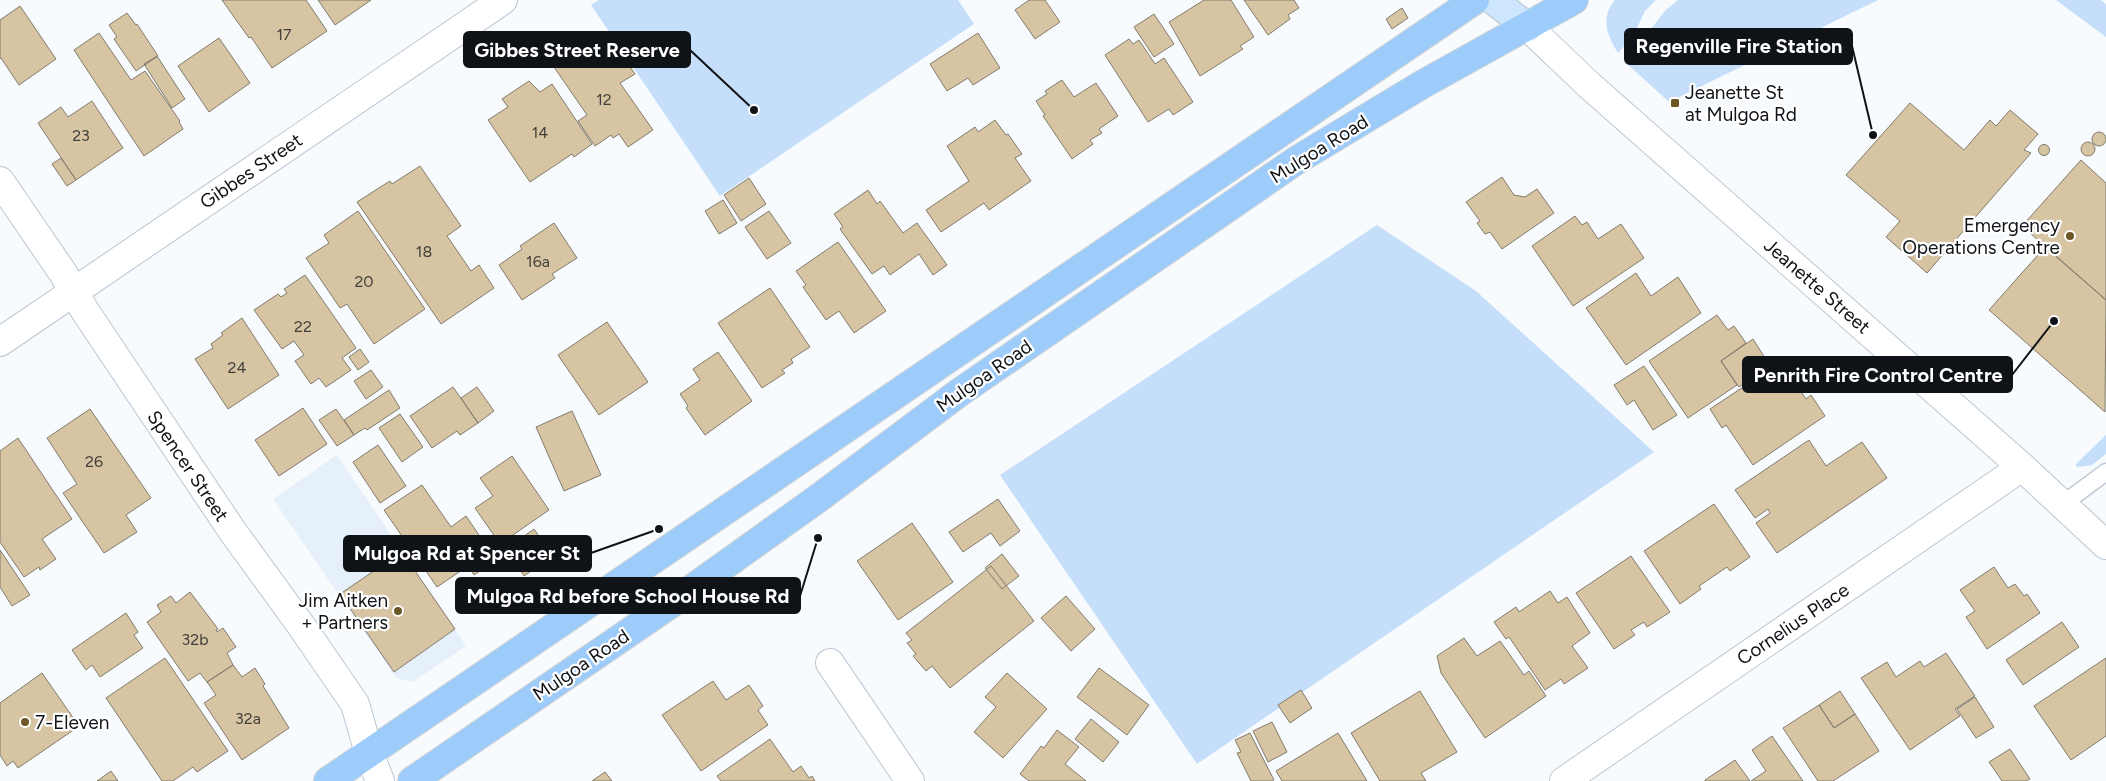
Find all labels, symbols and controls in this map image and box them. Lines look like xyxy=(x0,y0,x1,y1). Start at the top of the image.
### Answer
house number: 17 xyxy=(276,25,292,44)
callout: Regenville Fire Station xyxy=(1625,29,1852,64)
callout: Gibbes Street Reserve xyxy=(464,32,690,67)
text: Regenville Fire Station xyxy=(1636,34,1842,58)
text: Gibbes Street Reserve xyxy=(474,38,680,62)
place label: Jeanette St at Mulgoa Rd xyxy=(1685,81,1797,126)
house number: 12 xyxy=(596,90,612,109)
marker: Jeanette St at Mulgoa Rd xyxy=(1669,97,1681,109)
street label: Mulgoa Road xyxy=(1266,110,1372,188)
house number: 14 xyxy=(532,123,548,142)
house number: 23 xyxy=(72,126,90,145)
street label: Gibbes Street xyxy=(196,128,306,214)
place label: Emergency Operations Centre xyxy=(1902,214,2060,259)
marker: Emergency Operations Centre xyxy=(2064,230,2076,242)
street label: Jeanette Street xyxy=(1759,234,1875,338)
house number: 18 xyxy=(416,242,432,261)
house number: 16a xyxy=(526,252,550,271)
house number: 20 xyxy=(354,272,374,291)
house number: 22 xyxy=(294,317,312,336)
street label: Mulgoa Road xyxy=(932,335,1036,417)
callout: Penrith Fire Control Centre xyxy=(1743,357,2012,392)
house number: 24 xyxy=(228,358,246,377)
text: Penrith Fire Control Centre xyxy=(1753,363,2003,387)
street label: Spencer Street xyxy=(142,406,234,526)
house number: 26 xyxy=(85,452,103,471)
callout: Mulgoa Rd at Spencer St xyxy=(344,536,591,571)
text: Mulgoa Rd at Spencer St xyxy=(354,541,580,565)
callout: Mulgoa Rd before School House Rd xyxy=(456,578,800,613)
street label: Cornelius Place xyxy=(1733,578,1853,670)
text: Mulgoa Rd before School House Rd xyxy=(466,584,790,608)
place label: Jim Aitken + Partners xyxy=(299,589,388,634)
marker: Jim Aitken + Partners xyxy=(392,605,404,617)
street label: Mulgoa Road xyxy=(528,624,634,706)
house number: 32b xyxy=(181,630,209,649)
house number: 32a xyxy=(235,709,261,728)
place label: 7-Eleven xyxy=(35,711,109,734)
marker: 7-Eleven xyxy=(19,716,31,728)

